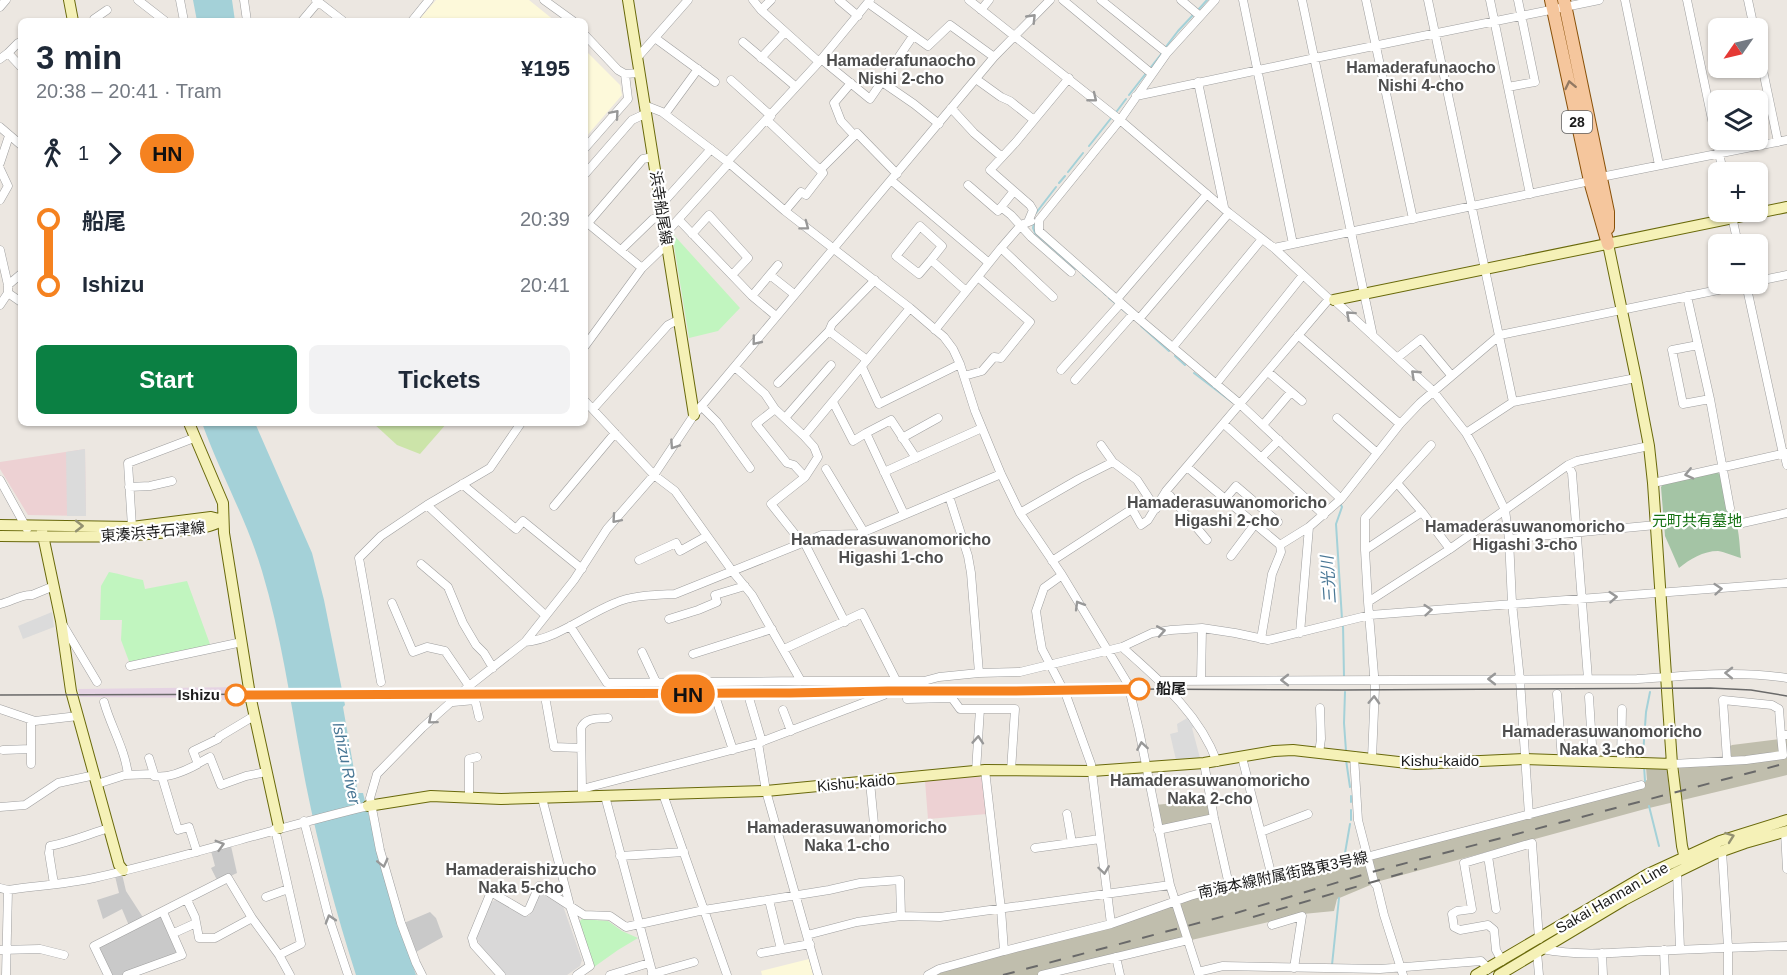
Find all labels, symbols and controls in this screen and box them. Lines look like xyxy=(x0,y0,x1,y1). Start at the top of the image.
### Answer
one-way arrow xyxy=(1025,15,1036,25)
north arrow xyxy=(1708,18,1768,78)
map controls xyxy=(1708,18,1768,294)
text: 3 min xyxy=(36,39,122,76)
district label: Hamaderafunaocho Nishi 2-cho xyxy=(826,52,976,87)
text: ¥195 xyxy=(521,56,570,81)
district label: Hamaderafunaocho Nishi 4-cho xyxy=(1346,59,1496,94)
text: 20:38 – 20:41 · Tram xyxy=(36,80,222,102)
one-way arrow xyxy=(1564,80,1577,90)
button: layers xyxy=(1708,90,1768,150)
one-way arrow xyxy=(1087,91,1098,102)
one-way arrow xyxy=(608,110,619,121)
road number: 28 xyxy=(1562,111,1592,133)
icon: walk xyxy=(36,137,69,170)
icon: forward xyxy=(98,137,131,170)
text: 1 xyxy=(78,142,89,164)
text: HN xyxy=(152,142,182,165)
button: + xyxy=(1708,162,1768,222)
street label: 浜寺船尾線 xyxy=(647,170,676,246)
text: 20:39 xyxy=(520,208,570,230)
text: 船尾 xyxy=(82,209,126,234)
one-way arrow xyxy=(798,218,809,229)
button: − xyxy=(1708,234,1768,294)
text: Ishizu xyxy=(82,272,144,297)
text: 20:41 xyxy=(520,274,570,296)
one-way arrow xyxy=(1346,311,1357,322)
one-way arrow xyxy=(752,334,763,345)
button: Start xyxy=(36,345,297,414)
button: Tickets xyxy=(309,345,570,414)
one-way arrow xyxy=(1412,371,1423,382)
one-way arrow xyxy=(670,438,681,449)
one-way arrow xyxy=(1684,467,1694,480)
district label: Hamaderasuwanomoricho Higashi 2-cho xyxy=(1127,494,1327,529)
one-way arrow xyxy=(612,512,623,523)
park label: 元町共有墓地 xyxy=(1652,512,1742,529)
street label: 東湊浜寺石津線 xyxy=(100,518,206,545)
district label: Hamaderasuwanomoricho Higashi 3-cho xyxy=(1425,518,1625,553)
one-way arrow xyxy=(75,520,84,532)
district label: Hamaderasuwanomoricho Higashi 1-cho xyxy=(791,531,991,566)
water label: 三光川 xyxy=(1318,553,1339,605)
one-way arrow xyxy=(1714,583,1723,596)
one-way arrow xyxy=(1608,590,1617,603)
one-way arrow xyxy=(1075,601,1087,611)
one-way arrow xyxy=(1423,604,1432,617)
one-way arrow xyxy=(1156,626,1165,638)
one-way arrow xyxy=(1724,667,1733,680)
one-way arrow xyxy=(1488,673,1497,685)
line badge: HN xyxy=(661,674,715,714)
one-way arrow xyxy=(1280,674,1289,686)
marker: 船尾 xyxy=(1128,678,1150,700)
place label: 船尾 xyxy=(1156,680,1186,697)
text: HN xyxy=(673,683,703,706)
marker: Ishizu xyxy=(225,684,247,706)
place label: Ishizu xyxy=(177,686,220,703)
one-way arrow xyxy=(1368,695,1381,704)
one-way arrow xyxy=(428,712,439,723)
water label: Ishizu River xyxy=(330,720,364,806)
district label: Hamaderasuwanomoricho Naka 3-cho xyxy=(1502,723,1702,758)
one-way arrow xyxy=(971,736,984,745)
one-way arrow xyxy=(1136,741,1149,751)
street label: Kishu-kaido xyxy=(1401,752,1479,769)
street label: Kishu-kaido xyxy=(816,771,896,794)
district label: Hamaderasuwanomoricho Naka 2-cho xyxy=(1110,772,1310,807)
district label: Hamaderasuwanomoricho Naka 1-cho xyxy=(747,819,947,854)
one-way arrow xyxy=(1724,831,1735,844)
one-way arrow xyxy=(214,840,225,852)
street label: 南海本線附属街路東3号線 xyxy=(1196,848,1369,901)
one-way arrow xyxy=(376,857,388,868)
street label: Sakai Hannan Line xyxy=(1553,859,1671,937)
district label: Hamaderaishizucho Naka 5-cho xyxy=(445,861,597,896)
one-way arrow xyxy=(1098,866,1110,875)
one-way arrow xyxy=(325,914,337,925)

